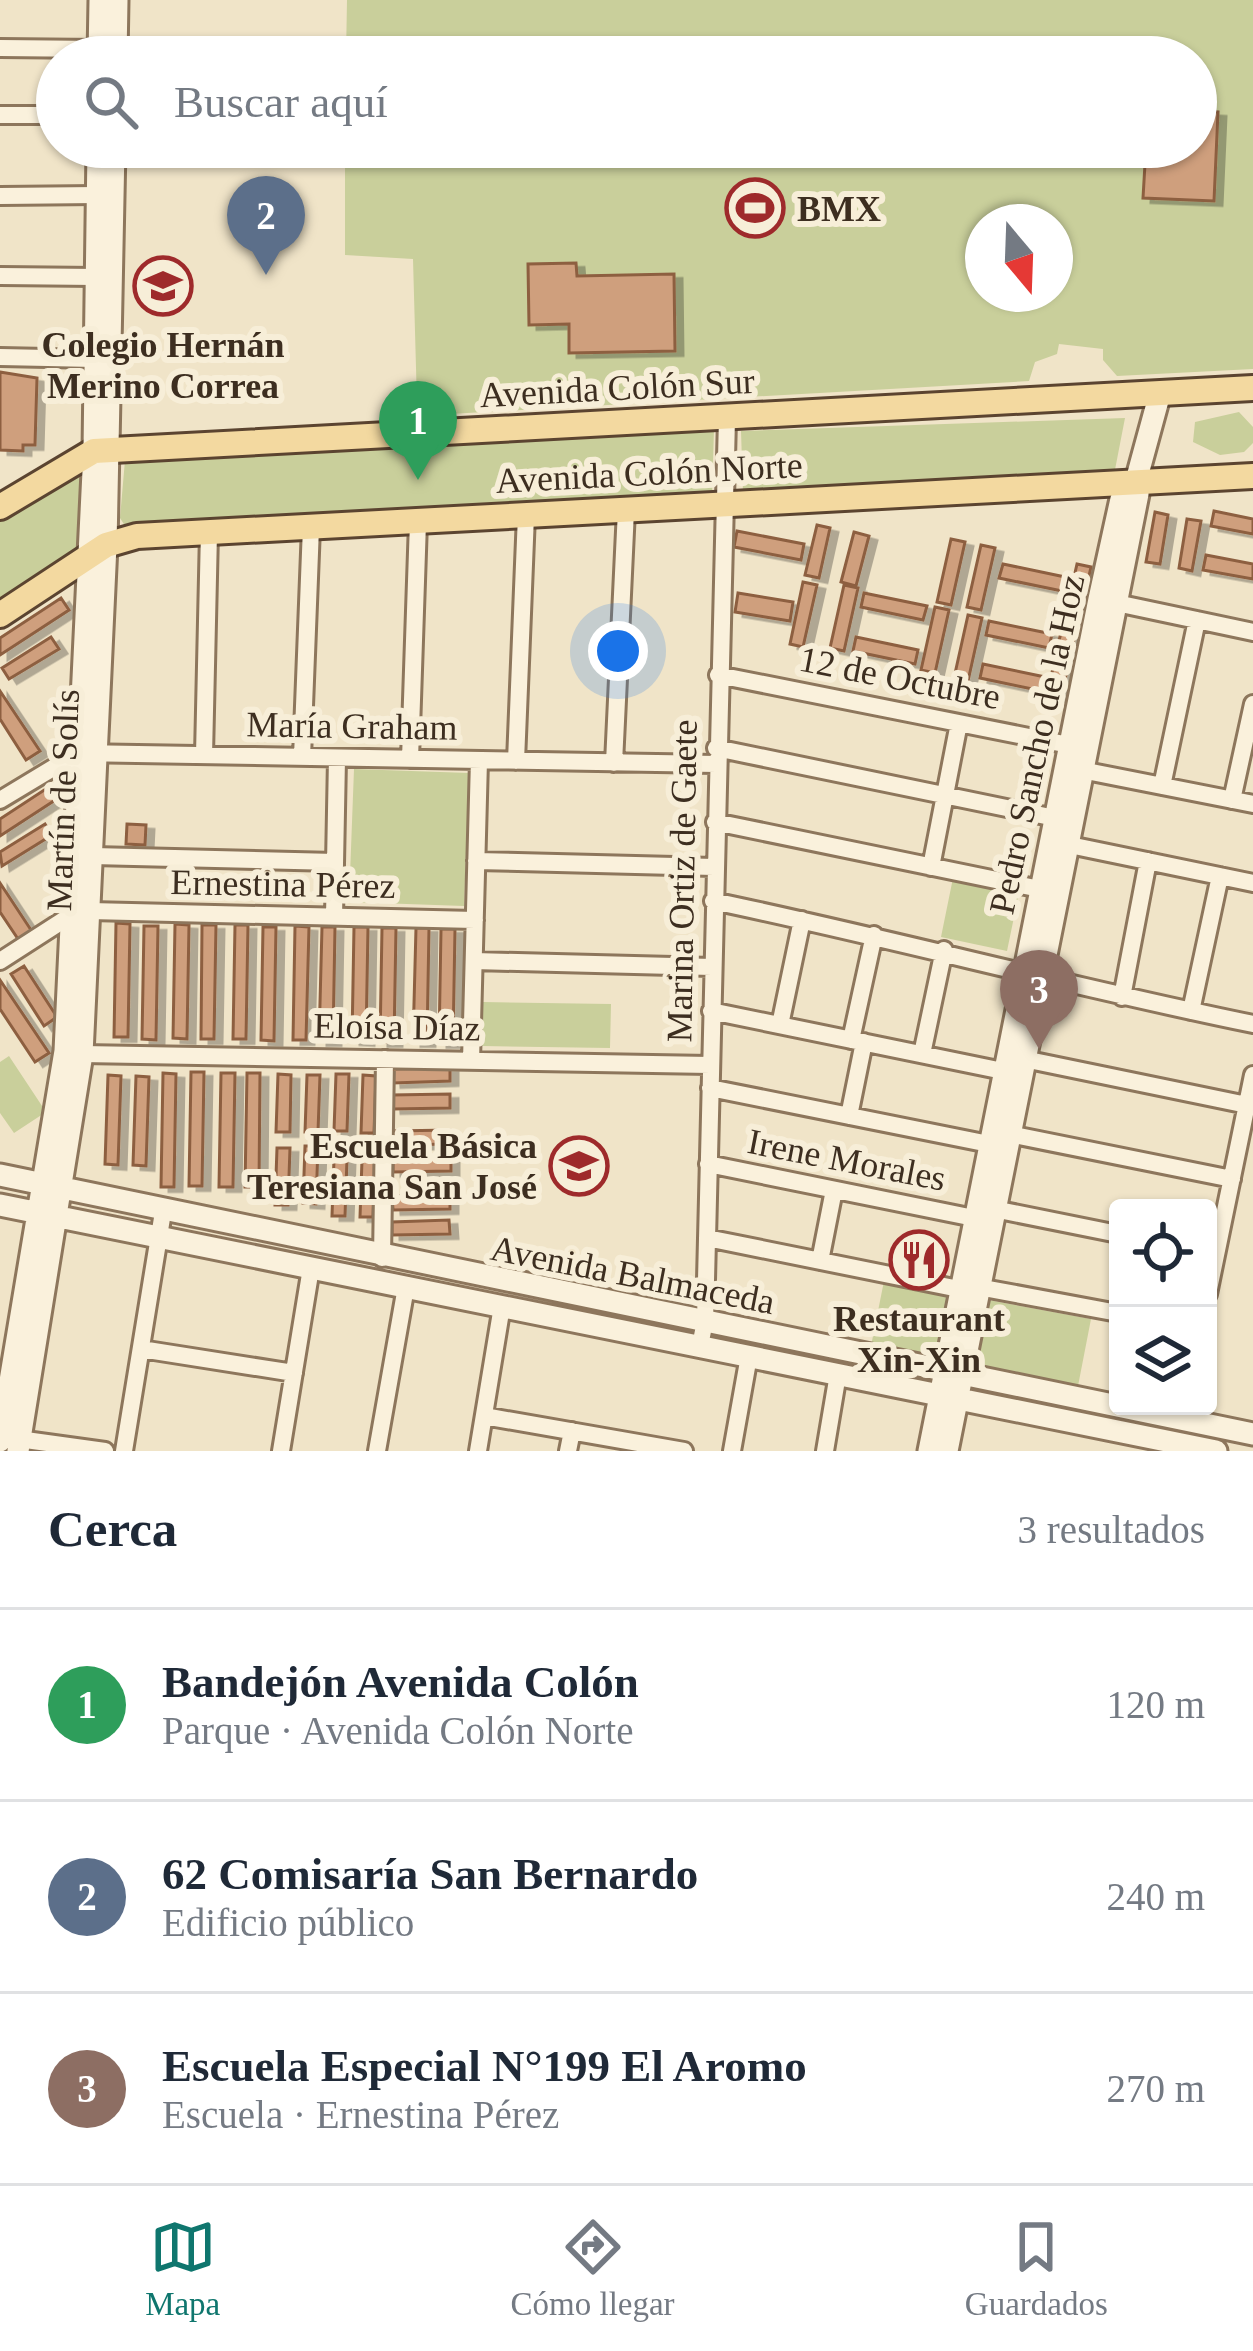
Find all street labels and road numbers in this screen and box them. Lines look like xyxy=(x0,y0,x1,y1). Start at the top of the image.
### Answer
street label: Avenida Colón Sur xyxy=(479,361,756,415)
street label: Avenida Colón Norte xyxy=(495,445,804,501)
street label: Pedro Sancho de la Hoz xyxy=(981,571,1093,918)
street label: 12 de Octubre xyxy=(796,639,1004,717)
street label: Martín de Solís xyxy=(39,688,87,912)
street label: María Graham xyxy=(246,704,458,748)
street label: Marina Ortiz de Gaete xyxy=(659,719,705,1043)
street label: Ernestina Pérez xyxy=(170,862,396,906)
street label: Eloísa Díaz xyxy=(313,1006,481,1048)
street label: Irene Morales xyxy=(744,1121,949,1199)
street label: Avenida Balmaceda xyxy=(488,1228,778,1322)

